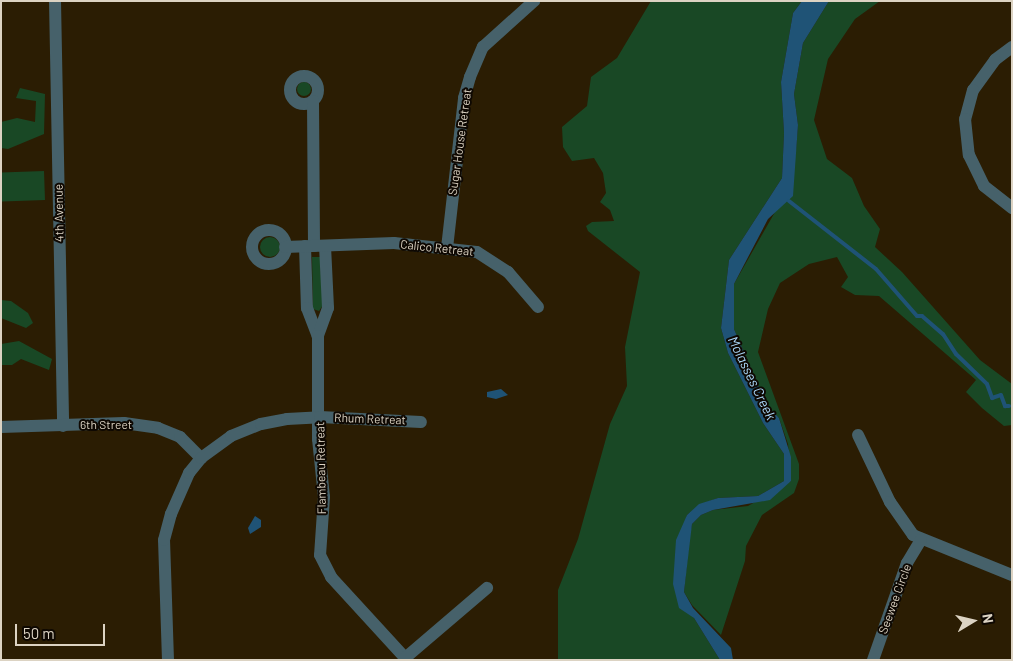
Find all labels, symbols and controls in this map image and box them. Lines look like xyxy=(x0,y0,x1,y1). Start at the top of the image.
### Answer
street label: Sugar House Retreat xyxy=(445,88,475,196)
street label: 4th Avenue xyxy=(51,184,67,242)
street label: Calico Retreat xyxy=(400,237,474,259)
water label: Molasses Creek xyxy=(724,333,780,423)
street label: Rhum Retreat xyxy=(334,411,406,427)
street label: 6th Street xyxy=(80,418,132,432)
street label: Flambeau Retreat xyxy=(313,422,329,514)
street label: Seewee Circle xyxy=(876,562,914,636)
north arrow xyxy=(948,596,998,646)
text: N xyxy=(979,613,997,625)
scale bar xyxy=(18,614,108,646)
text: 50 m xyxy=(23,624,55,642)

